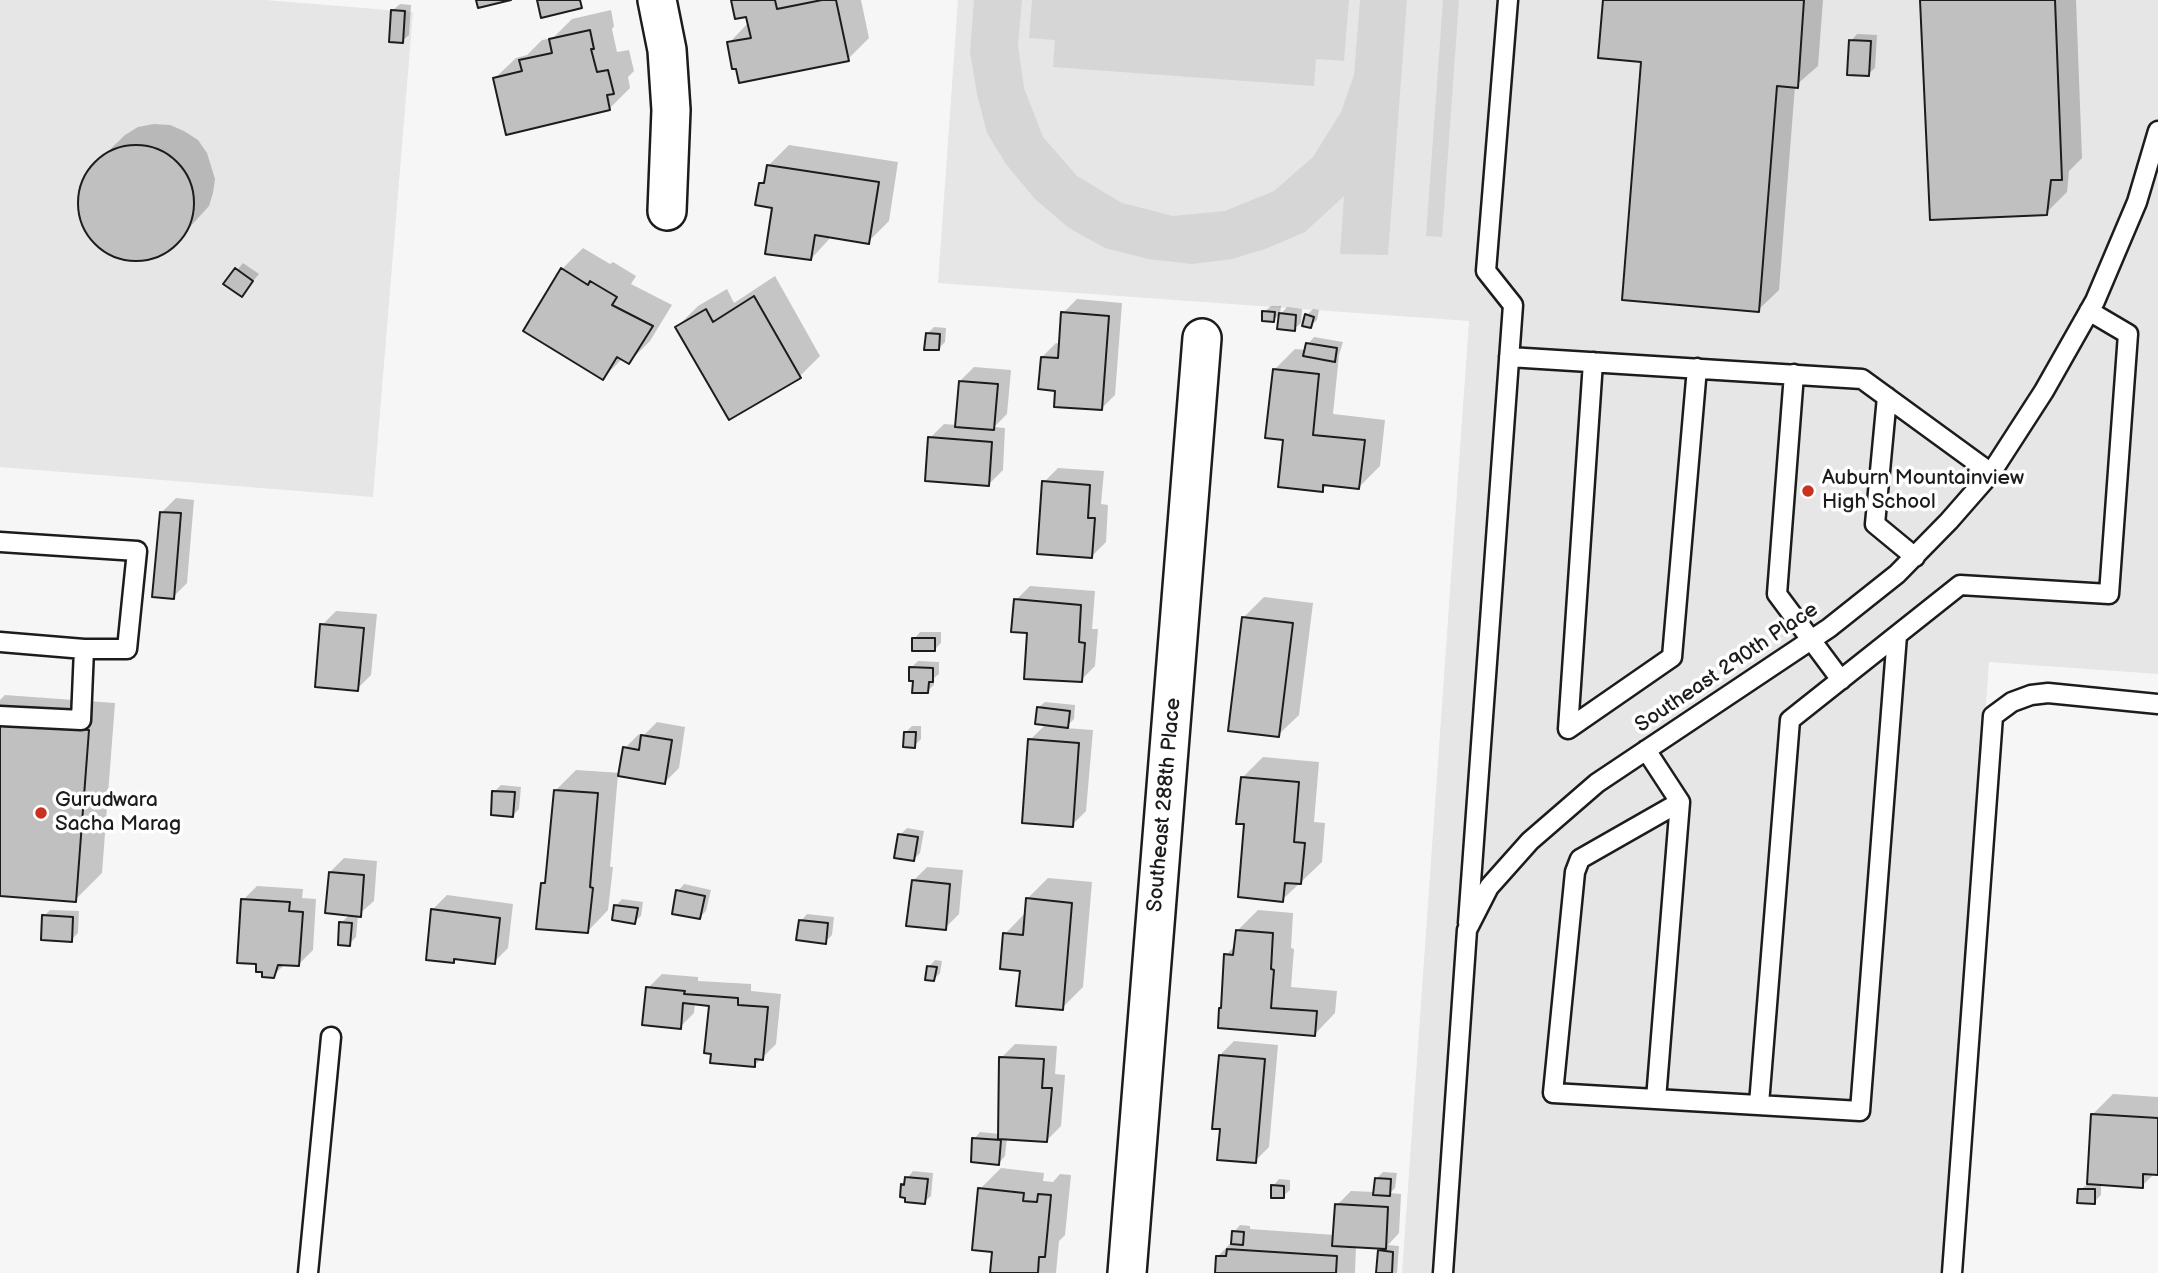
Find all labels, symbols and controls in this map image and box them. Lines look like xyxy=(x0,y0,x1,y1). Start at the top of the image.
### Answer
place label: Auburn Mountainview High School xyxy=(1822,466,2024,516)
marker: Auburn Mountainview High School xyxy=(1800,483,1816,499)
street label: Southeast 290th Place xyxy=(1631,597,1823,739)
street label: Southeast 288th Place xyxy=(1143,697,1187,913)
place label: Gurudwara Sacha Marag xyxy=(55,788,181,838)
marker: Gurudwara Sacha Marag xyxy=(33,805,49,821)

